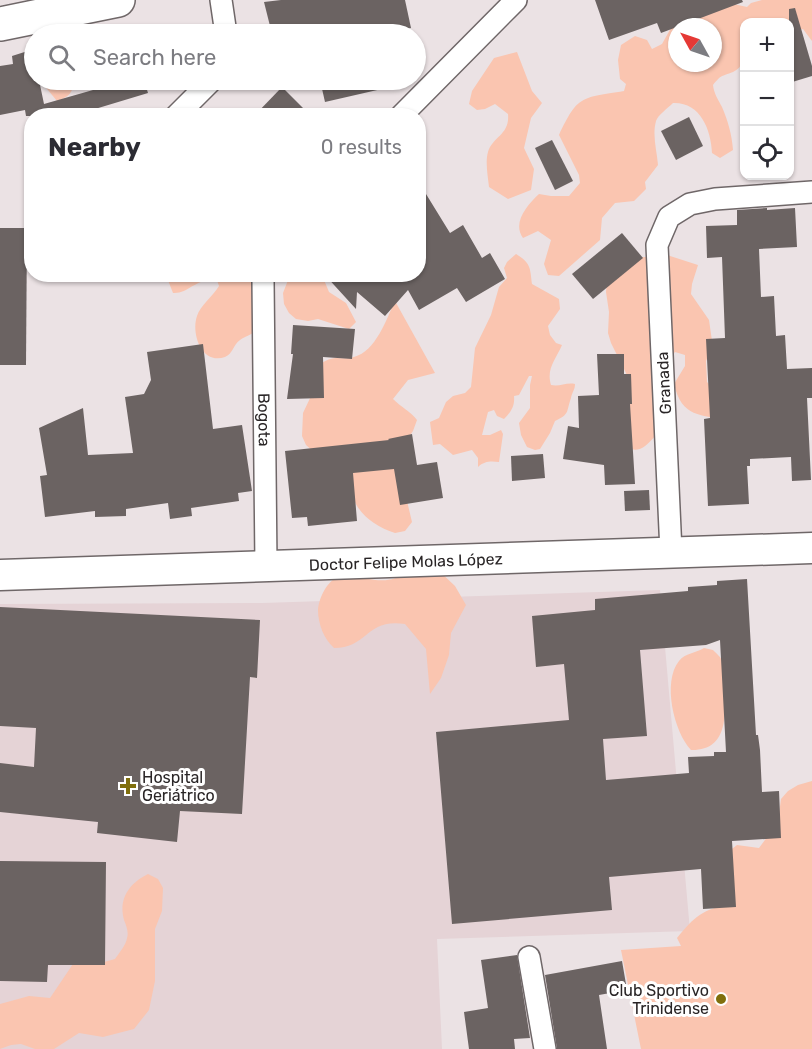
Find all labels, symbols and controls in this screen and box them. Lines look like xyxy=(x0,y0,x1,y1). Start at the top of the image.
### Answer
north arrow xyxy=(668,18,722,72)
map controls xyxy=(740,18,794,180)
button: + xyxy=(740,18,794,72)
search box xyxy=(24,24,426,90)
icon: search xyxy=(45,41,78,74)
text: Search here xyxy=(93,44,216,71)
button: − xyxy=(740,72,794,126)
button: locate xyxy=(740,126,794,180)
text: Nearby xyxy=(48,132,141,163)
text: 0 results xyxy=(321,135,402,159)
street label: Granada xyxy=(653,351,675,415)
street label: Bogota xyxy=(255,393,274,447)
street label: Doctor Felipe Molas López xyxy=(309,549,503,574)
place label: Hospital Geriátrico xyxy=(142,768,215,805)
marker: Hospital Geriátrico xyxy=(119,777,137,795)
place label: Club Sportivo Trinidense xyxy=(609,981,709,1018)
marker: Club Sportivo Trinidense xyxy=(714,992,728,1006)

